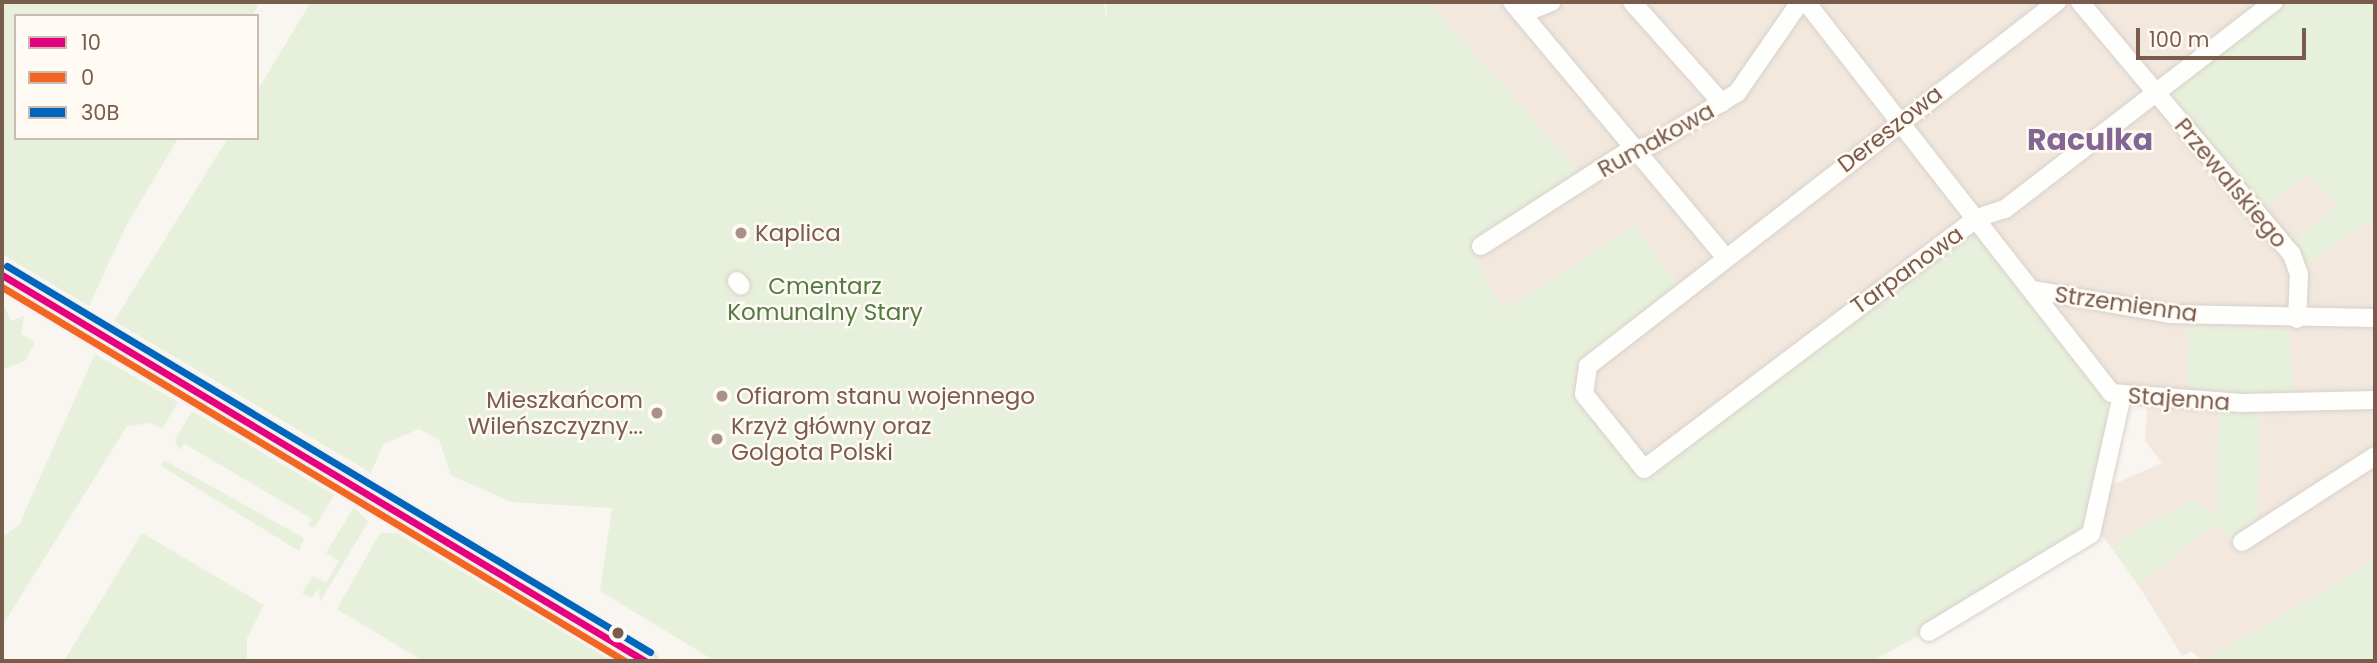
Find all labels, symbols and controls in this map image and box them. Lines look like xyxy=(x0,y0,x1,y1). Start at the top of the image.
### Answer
legend xyxy=(14,14,259,140)
scale bar xyxy=(2139,14,2309,58)
text: 100 m xyxy=(2149,25,2209,54)
text: 10 xyxy=(81,28,101,57)
text: 0 xyxy=(81,63,94,92)
street label: Dereszowa xyxy=(1832,80,1948,178)
street label: Rumakowa xyxy=(1593,97,1719,183)
text: 30B xyxy=(81,98,119,127)
street label: Przewalskiego xyxy=(2169,113,2293,253)
district label: Raculka xyxy=(2027,122,2153,158)
place label: Kaplica xyxy=(755,219,841,247)
street label: Tarpanowa xyxy=(1846,220,1968,320)
marker: Kaplica xyxy=(733,225,749,241)
park label: Cmentarz Komunalny Stary xyxy=(727,272,923,326)
street label: Strzemienna xyxy=(2053,280,2199,328)
place label: Ofiarom stanu wojennego xyxy=(736,382,1035,410)
street label: Stajenna xyxy=(2127,382,2231,416)
place label: Mieszkańcom Wileńszczyzny... xyxy=(468,386,643,440)
marker: Ofiarom stanu wojennego xyxy=(714,388,730,404)
marker: Mieszkańcom Wileńszczyzny... xyxy=(649,405,665,421)
place label: Krzyż główny oraz Golgota Polski xyxy=(731,412,931,466)
marker: Krzyż główny oraz Golgota Polski xyxy=(709,431,725,447)
unlabelled marker xyxy=(611,626,625,640)

